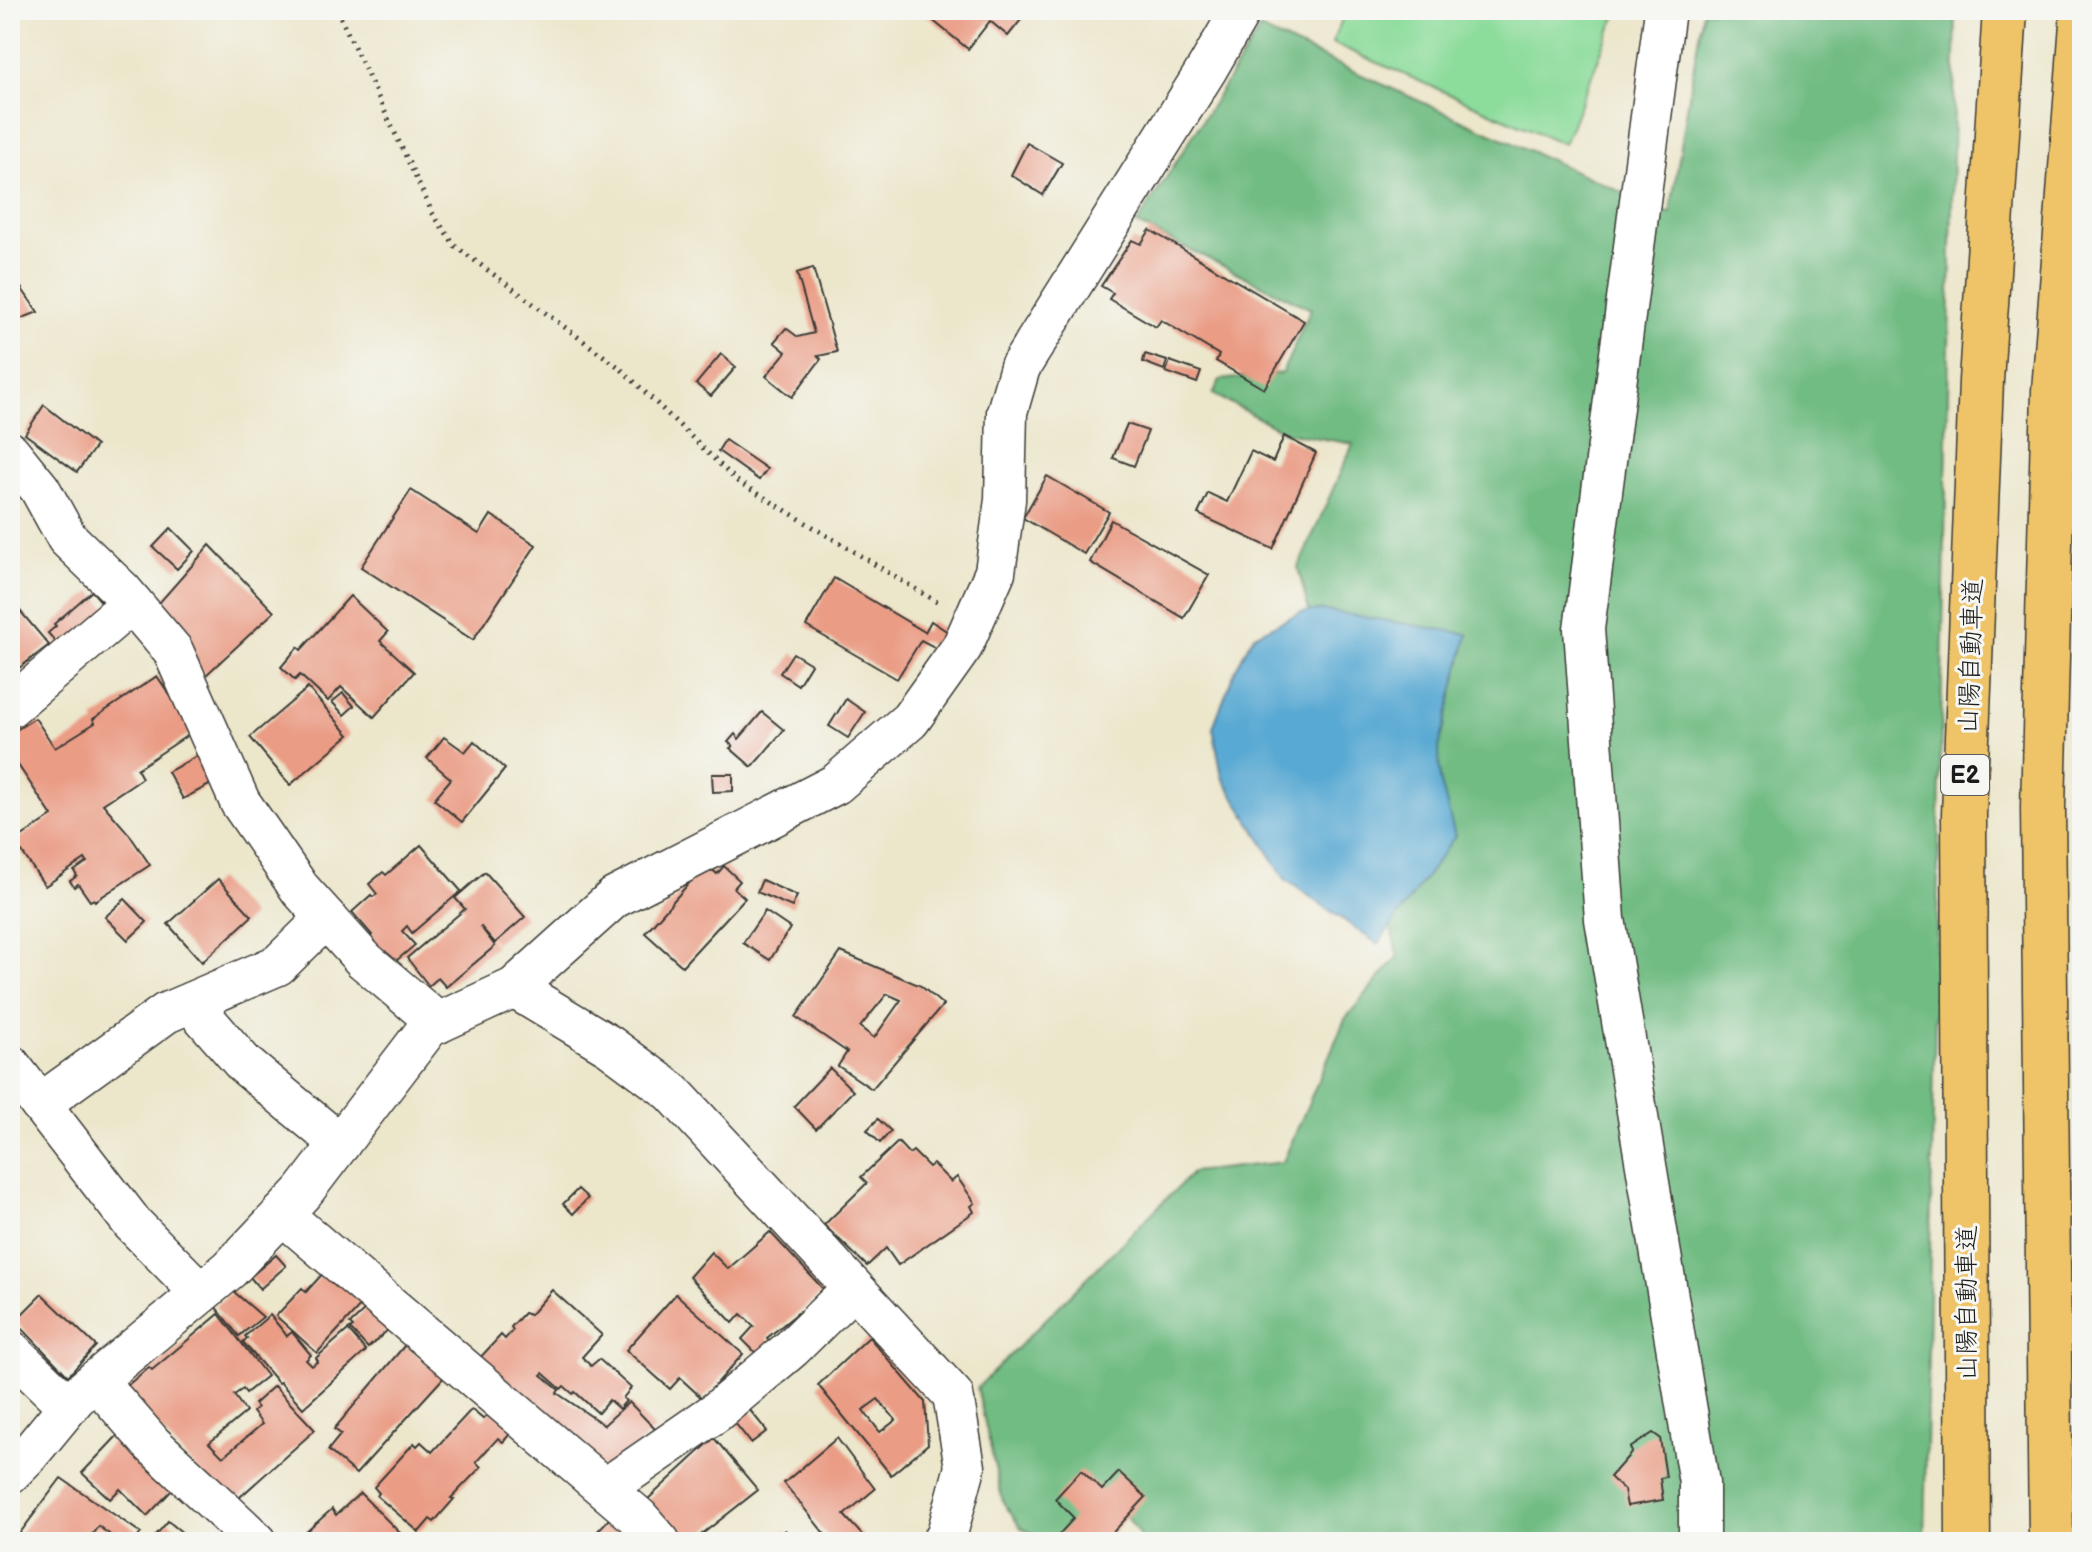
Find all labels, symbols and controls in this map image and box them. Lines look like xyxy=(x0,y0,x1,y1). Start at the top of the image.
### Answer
street label: 山陽自動車道 xyxy=(1953,578,1990,735)
road number: E2 xyxy=(1941,755,1989,795)
street label: 山陽自動車道 xyxy=(1952,1225,1983,1381)

